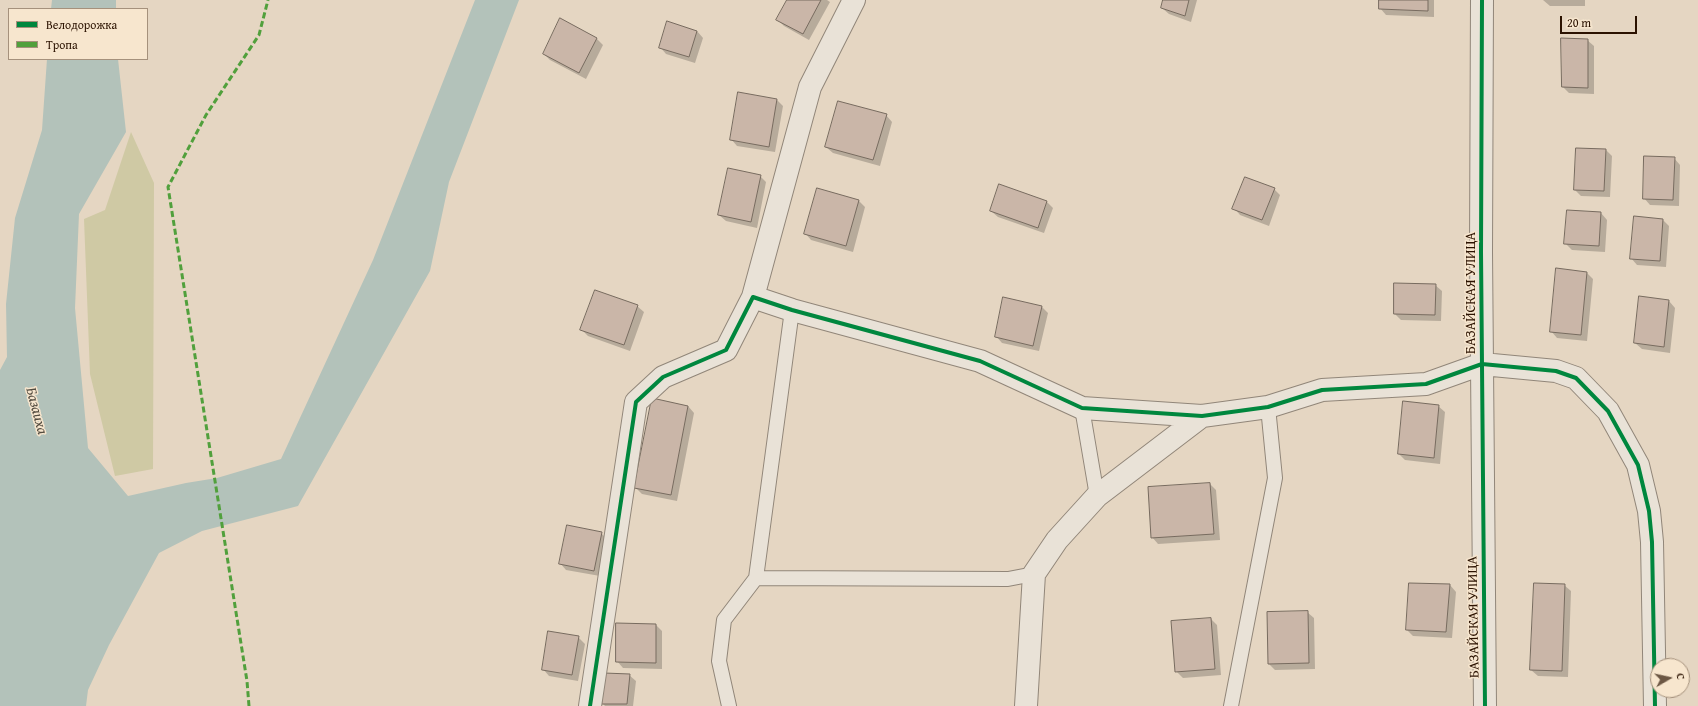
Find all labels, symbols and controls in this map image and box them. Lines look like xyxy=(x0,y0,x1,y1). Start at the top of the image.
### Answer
legend xyxy=(8,8,148,60)
scale bar xyxy=(1562,8,1639,34)
text: 20 m xyxy=(1567,14,1591,31)
text: Велодорожка xyxy=(46,16,117,33)
text: Тропа xyxy=(46,36,78,53)
street label: БАЗАЙСКАЯ УЛИЦА xyxy=(1463,232,1479,354)
water label: Базаиха xyxy=(21,385,51,437)
street label: БАЗАЙСКАЯ УЛИЦА xyxy=(1465,556,1483,678)
north arrow xyxy=(1650,658,1690,698)
text: С xyxy=(1672,672,1689,681)

